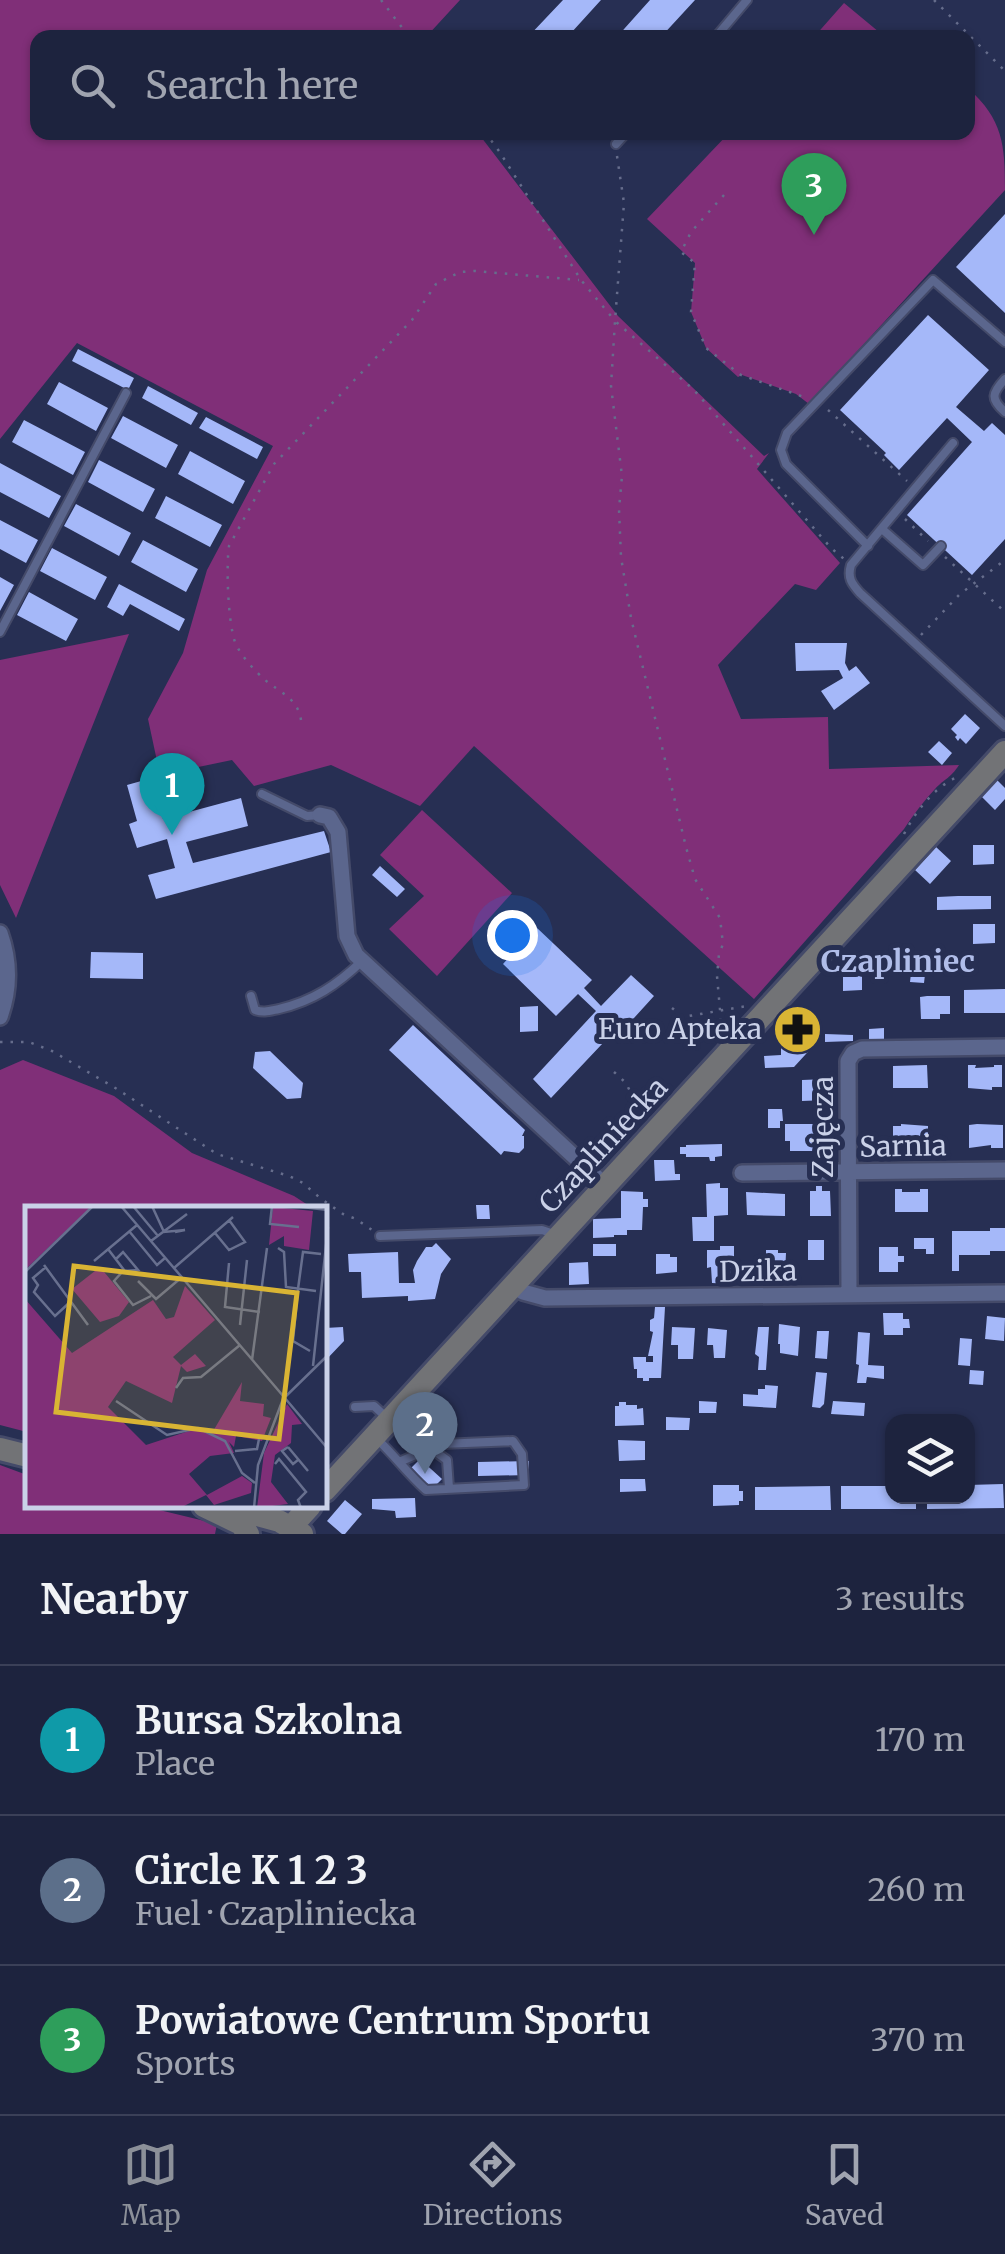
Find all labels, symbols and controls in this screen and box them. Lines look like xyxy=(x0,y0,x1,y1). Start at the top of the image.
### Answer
search box xyxy=(30,30,975,140)
icon: search xyxy=(65,58,120,113)
text: Search here xyxy=(145,62,358,109)
pin: 3 xyxy=(782,152,846,235)
pin: 1 xyxy=(140,752,204,835)
your location xyxy=(487,910,538,961)
district label: Czapliniec xyxy=(821,942,975,980)
pharmacy icon: Euro Apteka xyxy=(771,1003,823,1055)
place label: Euro Apteka xyxy=(598,1011,762,1047)
street label: Czapliniecka xyxy=(531,1070,675,1220)
street label: Zajęcza xyxy=(805,1076,841,1178)
street label: Sarnia xyxy=(859,1127,947,1165)
inset map xyxy=(25,1206,328,1509)
street label: Dzika xyxy=(719,1252,797,1290)
pin: 2 xyxy=(392,1392,458,1474)
map controls xyxy=(885,1414,975,1504)
button: layers xyxy=(885,1414,975,1504)
text: Nearby xyxy=(40,1573,188,1625)
text: 3 results xyxy=(835,1579,965,1619)
text: Bursa Szkolna xyxy=(135,1697,402,1744)
text: 1 xyxy=(65,1720,80,1760)
text: 170 m xyxy=(875,1720,965,1760)
text: Place xyxy=(135,1744,215,1784)
text: Circle K 1 2 3 xyxy=(135,1847,368,1894)
text: 2 xyxy=(63,1870,82,1910)
text: 260 m xyxy=(867,1870,965,1910)
text: Fuel · Czapliniecka xyxy=(135,1894,416,1934)
text: Powiatowe Centrum Sportu xyxy=(135,1997,651,2044)
text: 3 xyxy=(63,2020,82,2060)
text: 370 m xyxy=(870,2020,965,2060)
text: Sports xyxy=(135,2044,235,2084)
tab: Map xyxy=(121,2137,181,2233)
tab: Directions xyxy=(423,2137,563,2233)
tab: Saved xyxy=(805,2137,884,2233)

